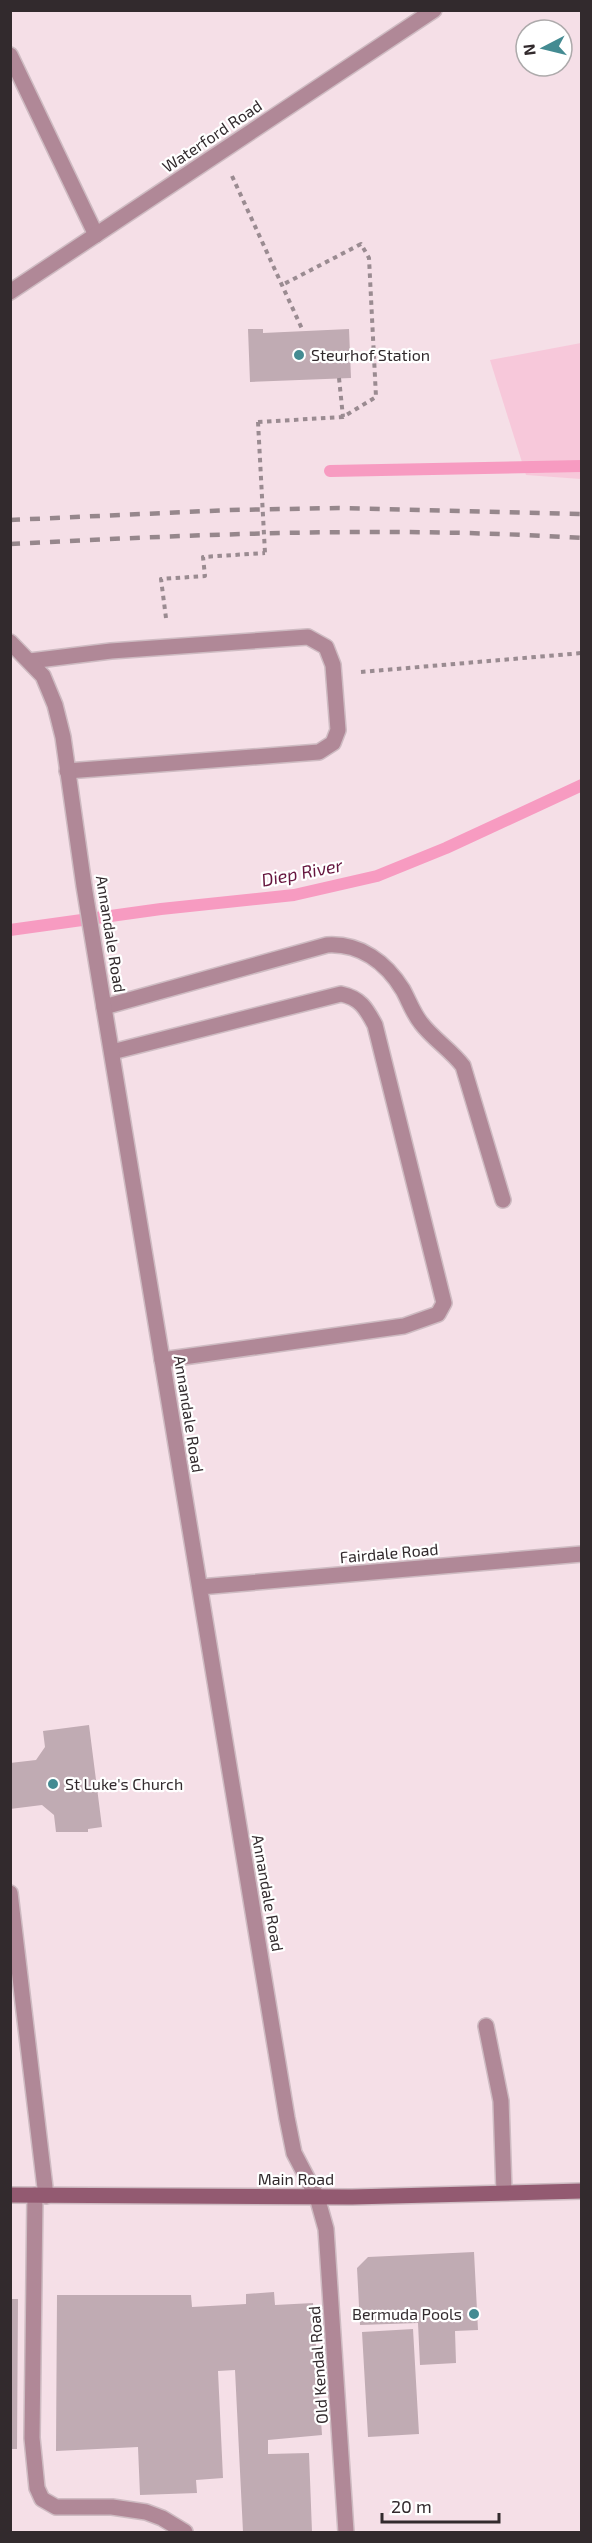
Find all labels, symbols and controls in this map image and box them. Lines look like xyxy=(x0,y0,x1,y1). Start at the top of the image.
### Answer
north arrow xyxy=(514,18,574,78)
text: N xyxy=(518,43,539,57)
street label: Waterford Road xyxy=(158,95,265,176)
place label: Steurhof Station xyxy=(311,345,430,364)
marker: Steurhof Station xyxy=(292,348,306,362)
water label: Diep River xyxy=(259,853,345,891)
street label: Annandale Road xyxy=(93,874,130,994)
street label: Annandale Road xyxy=(171,1354,208,1474)
street label: Fairdale Road xyxy=(339,1539,439,1566)
place label: St Luke's Church xyxy=(65,1774,183,1793)
marker: St Luke's Church xyxy=(46,1777,60,1791)
street label: Annandale Road xyxy=(249,1833,288,1953)
street label: Main Road xyxy=(258,2169,334,2188)
place label: Bermuda Pools xyxy=(352,2304,462,2323)
street label: Old Kendal Road xyxy=(304,2305,331,2425)
marker: Bermuda Pools xyxy=(467,2307,481,2321)
scale bar xyxy=(382,2486,499,2524)
text: 20 m xyxy=(391,2495,432,2517)

